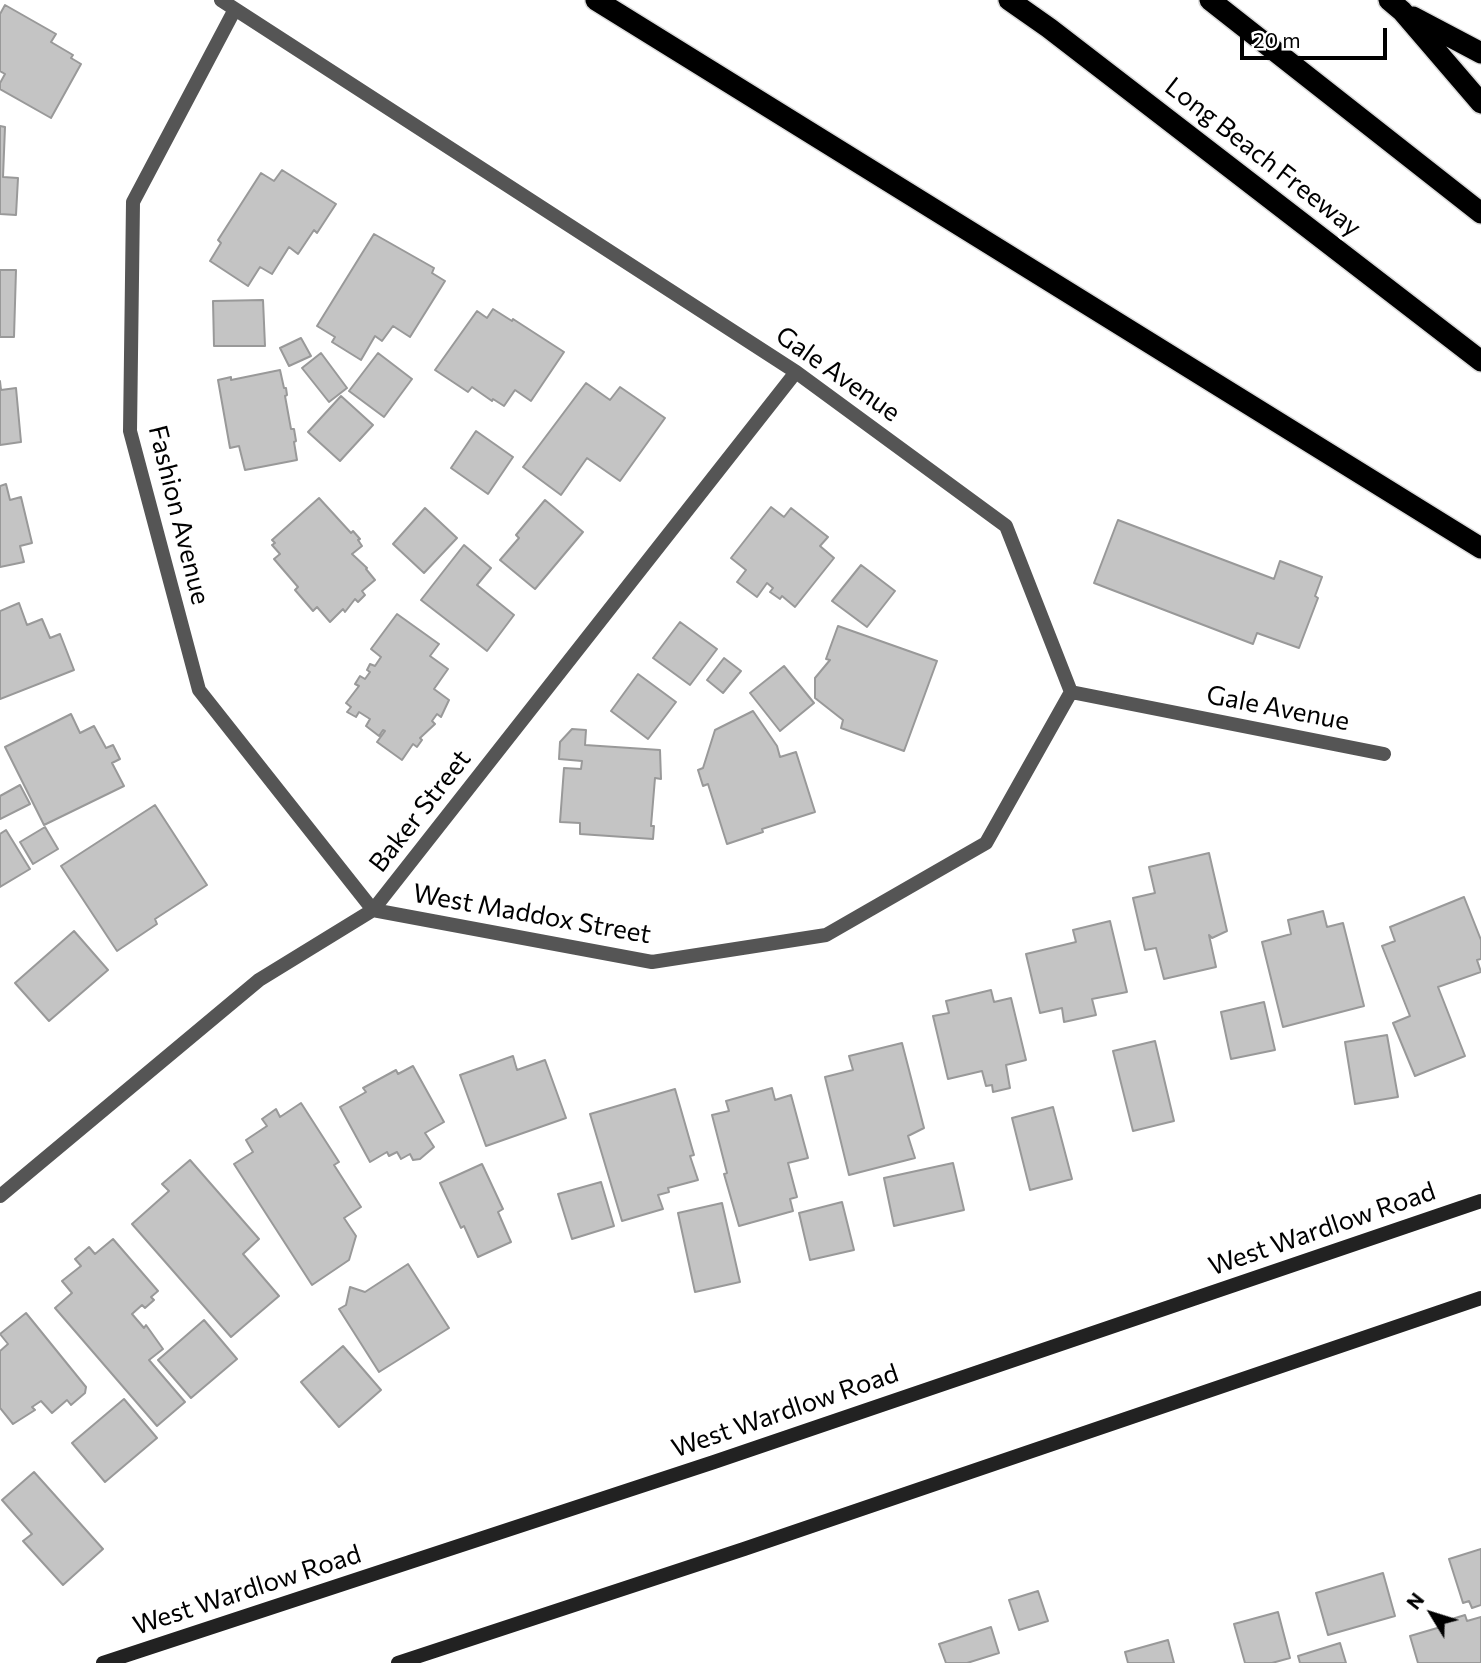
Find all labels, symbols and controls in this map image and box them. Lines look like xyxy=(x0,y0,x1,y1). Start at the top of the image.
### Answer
scale bar xyxy=(1243,14,1390,58)
text: 20 m xyxy=(1253,27,1301,52)
street label: Long Beach Freeway xyxy=(1159,71,1367,243)
street label: Gale Avenue xyxy=(770,320,906,428)
street label: Fashion Avenue xyxy=(142,422,216,608)
street label: Gale Avenue xyxy=(1204,679,1352,737)
street label: Baker Street xyxy=(363,744,477,878)
street label: West Maddox Street xyxy=(410,878,654,950)
street label: West Wardlow Road xyxy=(1205,1176,1439,1282)
street label: West Wardlow Road xyxy=(668,1358,902,1464)
street label: West Wardlow Road xyxy=(129,1538,365,1642)
north arrow xyxy=(1397,1579,1467,1649)
text: N xyxy=(1402,1588,1429,1613)

